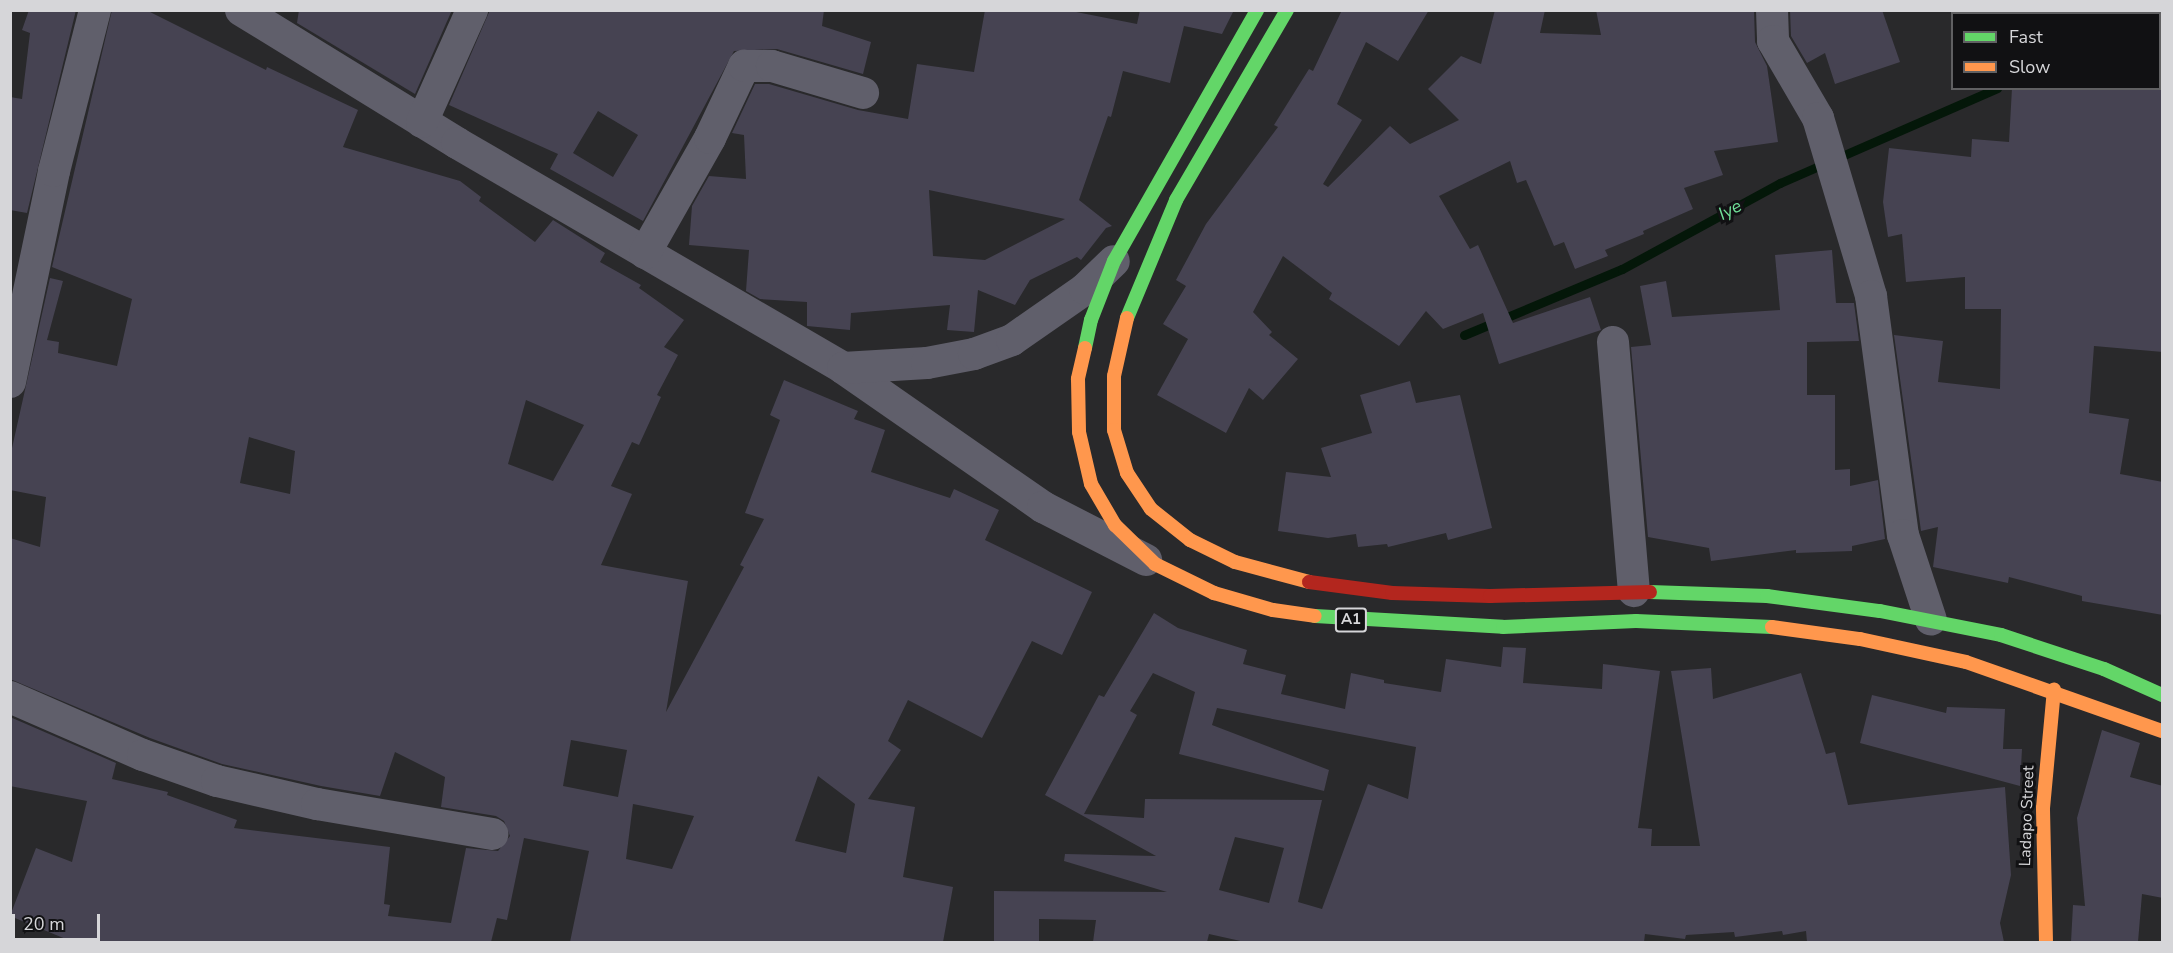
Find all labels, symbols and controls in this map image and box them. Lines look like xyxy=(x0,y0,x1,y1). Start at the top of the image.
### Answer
legend xyxy=(1951,12,2161,90)
text: Fast xyxy=(2009,25,2043,49)
text: Slow xyxy=(2009,55,2050,79)
water label: Iye xyxy=(1715,195,1745,225)
road number: A1 xyxy=(1334,608,1368,632)
street label: Ladapo Street xyxy=(2016,765,2038,867)
scale bar xyxy=(15,902,104,940)
text: 20 m xyxy=(23,912,65,936)

